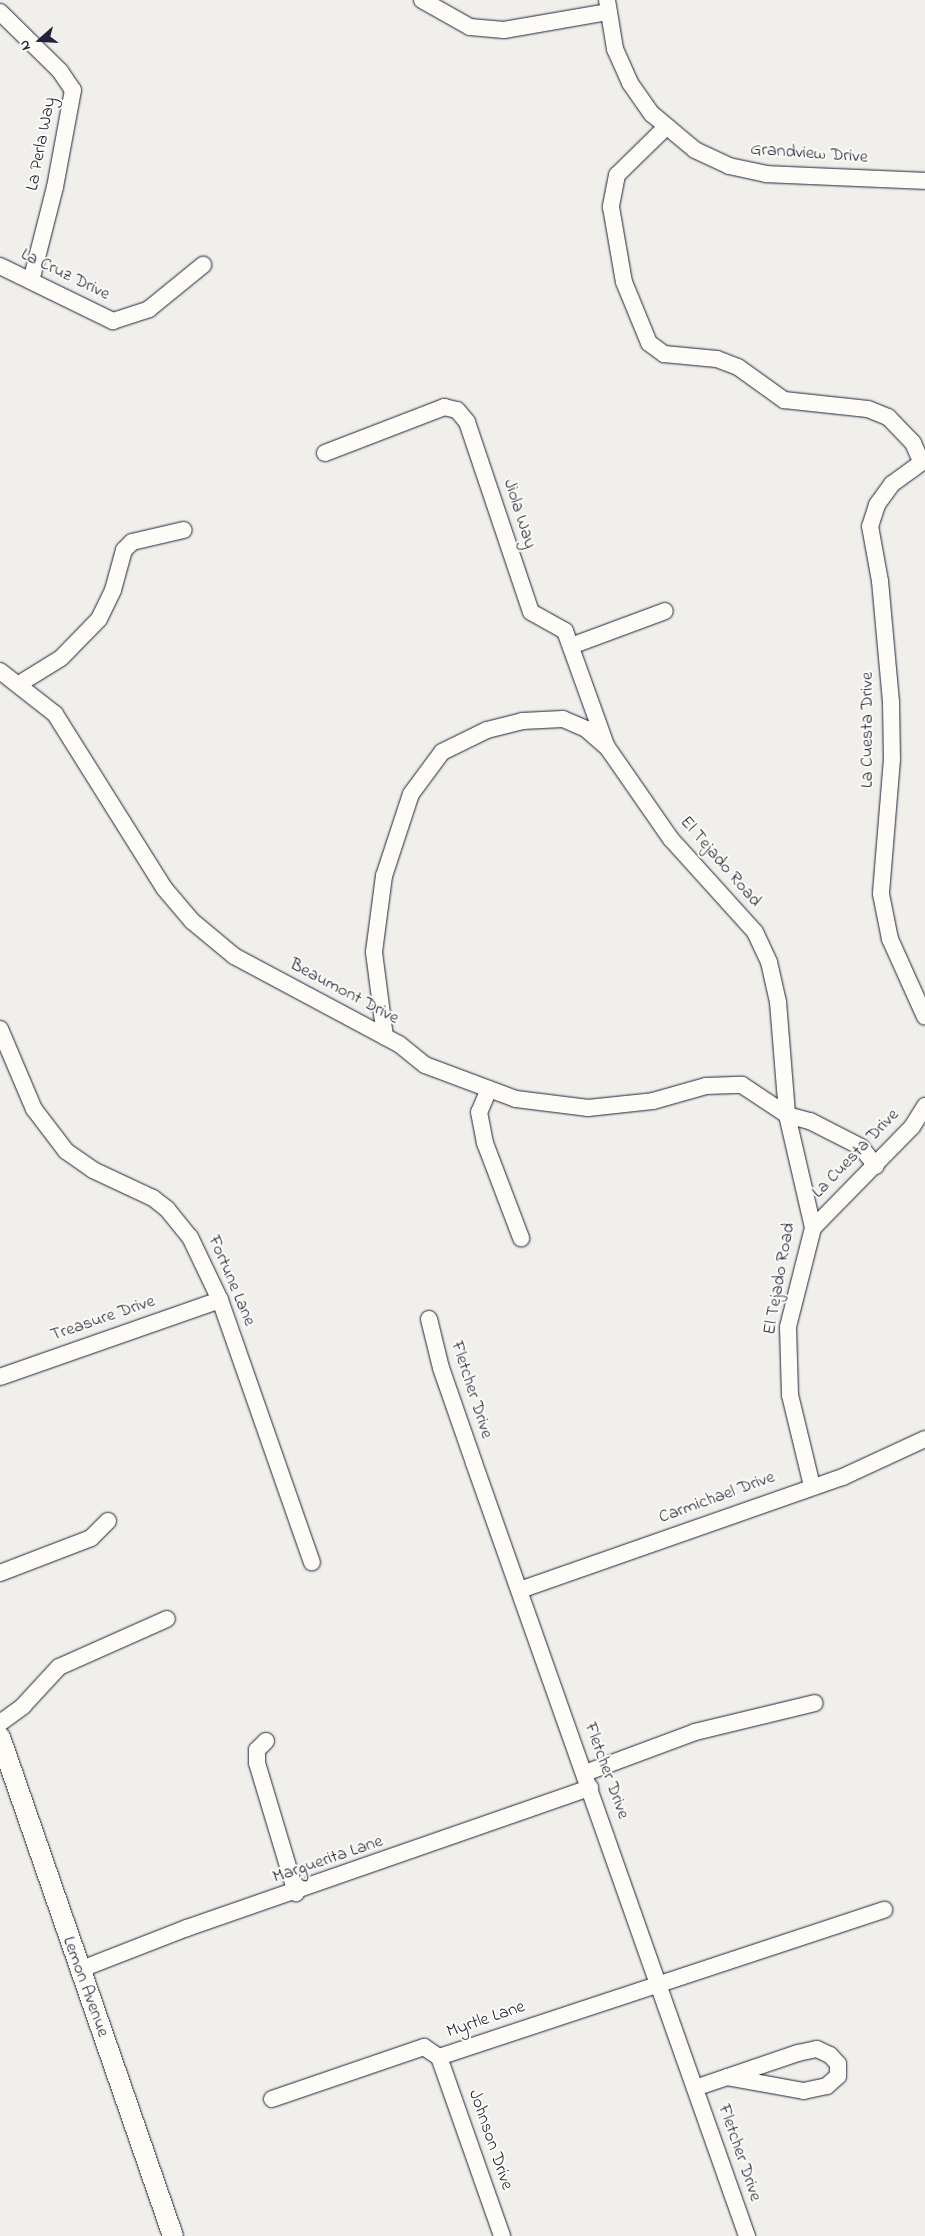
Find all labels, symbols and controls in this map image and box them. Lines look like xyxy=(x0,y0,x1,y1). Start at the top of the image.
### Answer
north arrow xyxy=(15,15,65,65)
text: N xyxy=(14,37,37,53)
street label: La Perla Way xyxy=(22,95,62,193)
street label: Grandview Drive xyxy=(750,139,868,169)
street label: La Cruz Drive xyxy=(17,244,113,306)
street label: Jiola Way xyxy=(498,477,540,551)
street label: La Cuesta Drive xyxy=(857,672,879,788)
street label: El Tejado Road xyxy=(675,812,765,912)
street label: Beaumont Drive xyxy=(286,954,402,1030)
street label: La Cuesta Drive xyxy=(808,1105,904,1203)
street label: El Tejado Road xyxy=(760,1221,800,1337)
street label: Fortune Lane xyxy=(202,1233,260,1329)
street label: Treasure Drive xyxy=(48,1291,158,1347)
street label: Fletcher Drive xyxy=(445,1339,497,1441)
street label: Carmichael Drive xyxy=(656,1467,778,1529)
street label: Fletcher Drive xyxy=(579,1720,633,1822)
street label: Marguerita Lane xyxy=(270,1831,386,1889)
street label: Lemon Avenue xyxy=(57,1934,113,2040)
street label: Myrtle Lane xyxy=(444,1997,528,2043)
street label: Johnson Drive xyxy=(463,2087,517,2193)
street label: Fletcher Drive xyxy=(712,2102,766,2204)

